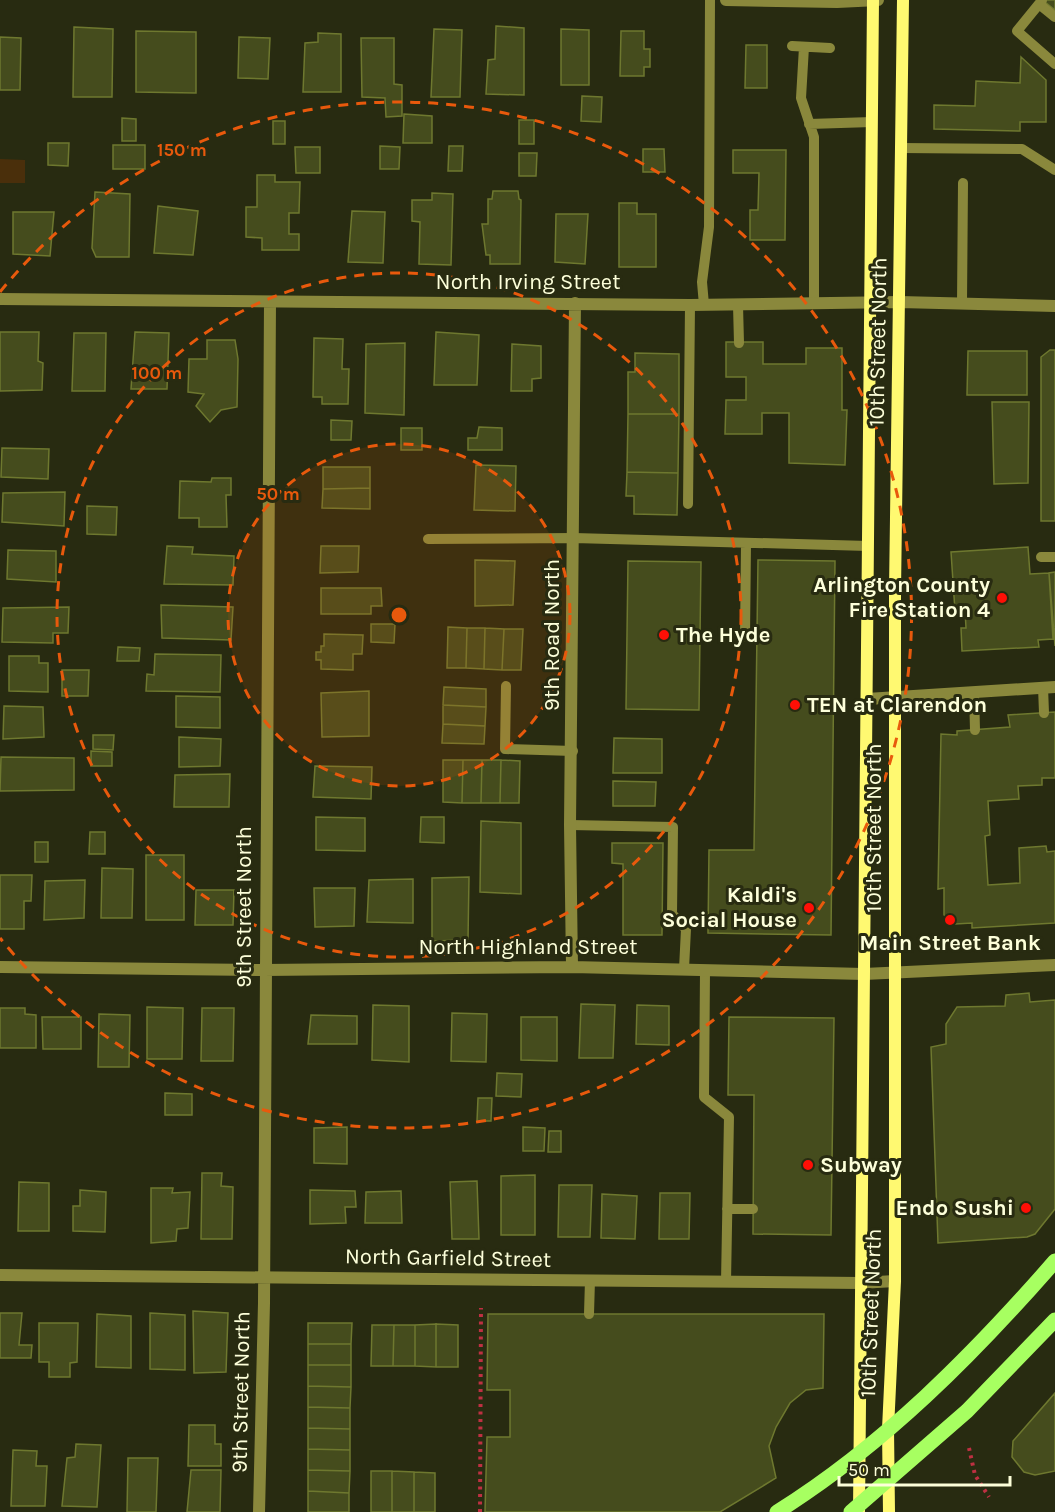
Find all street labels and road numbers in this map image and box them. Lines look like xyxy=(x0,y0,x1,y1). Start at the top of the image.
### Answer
street label: 10th Street North xyxy=(864,257,892,427)
street label: North Irving Street xyxy=(436,269,620,295)
street label: 9th Road North xyxy=(539,559,565,711)
street label: 10th Street North xyxy=(861,743,887,913)
street label: 9th Street North xyxy=(231,826,257,988)
street label: North Highland Street xyxy=(419,934,637,960)
street label: 10th Street North xyxy=(855,1228,887,1398)
street label: North Garfield Street xyxy=(345,1243,551,1273)
street label: 9th Street North xyxy=(227,1311,255,1473)

